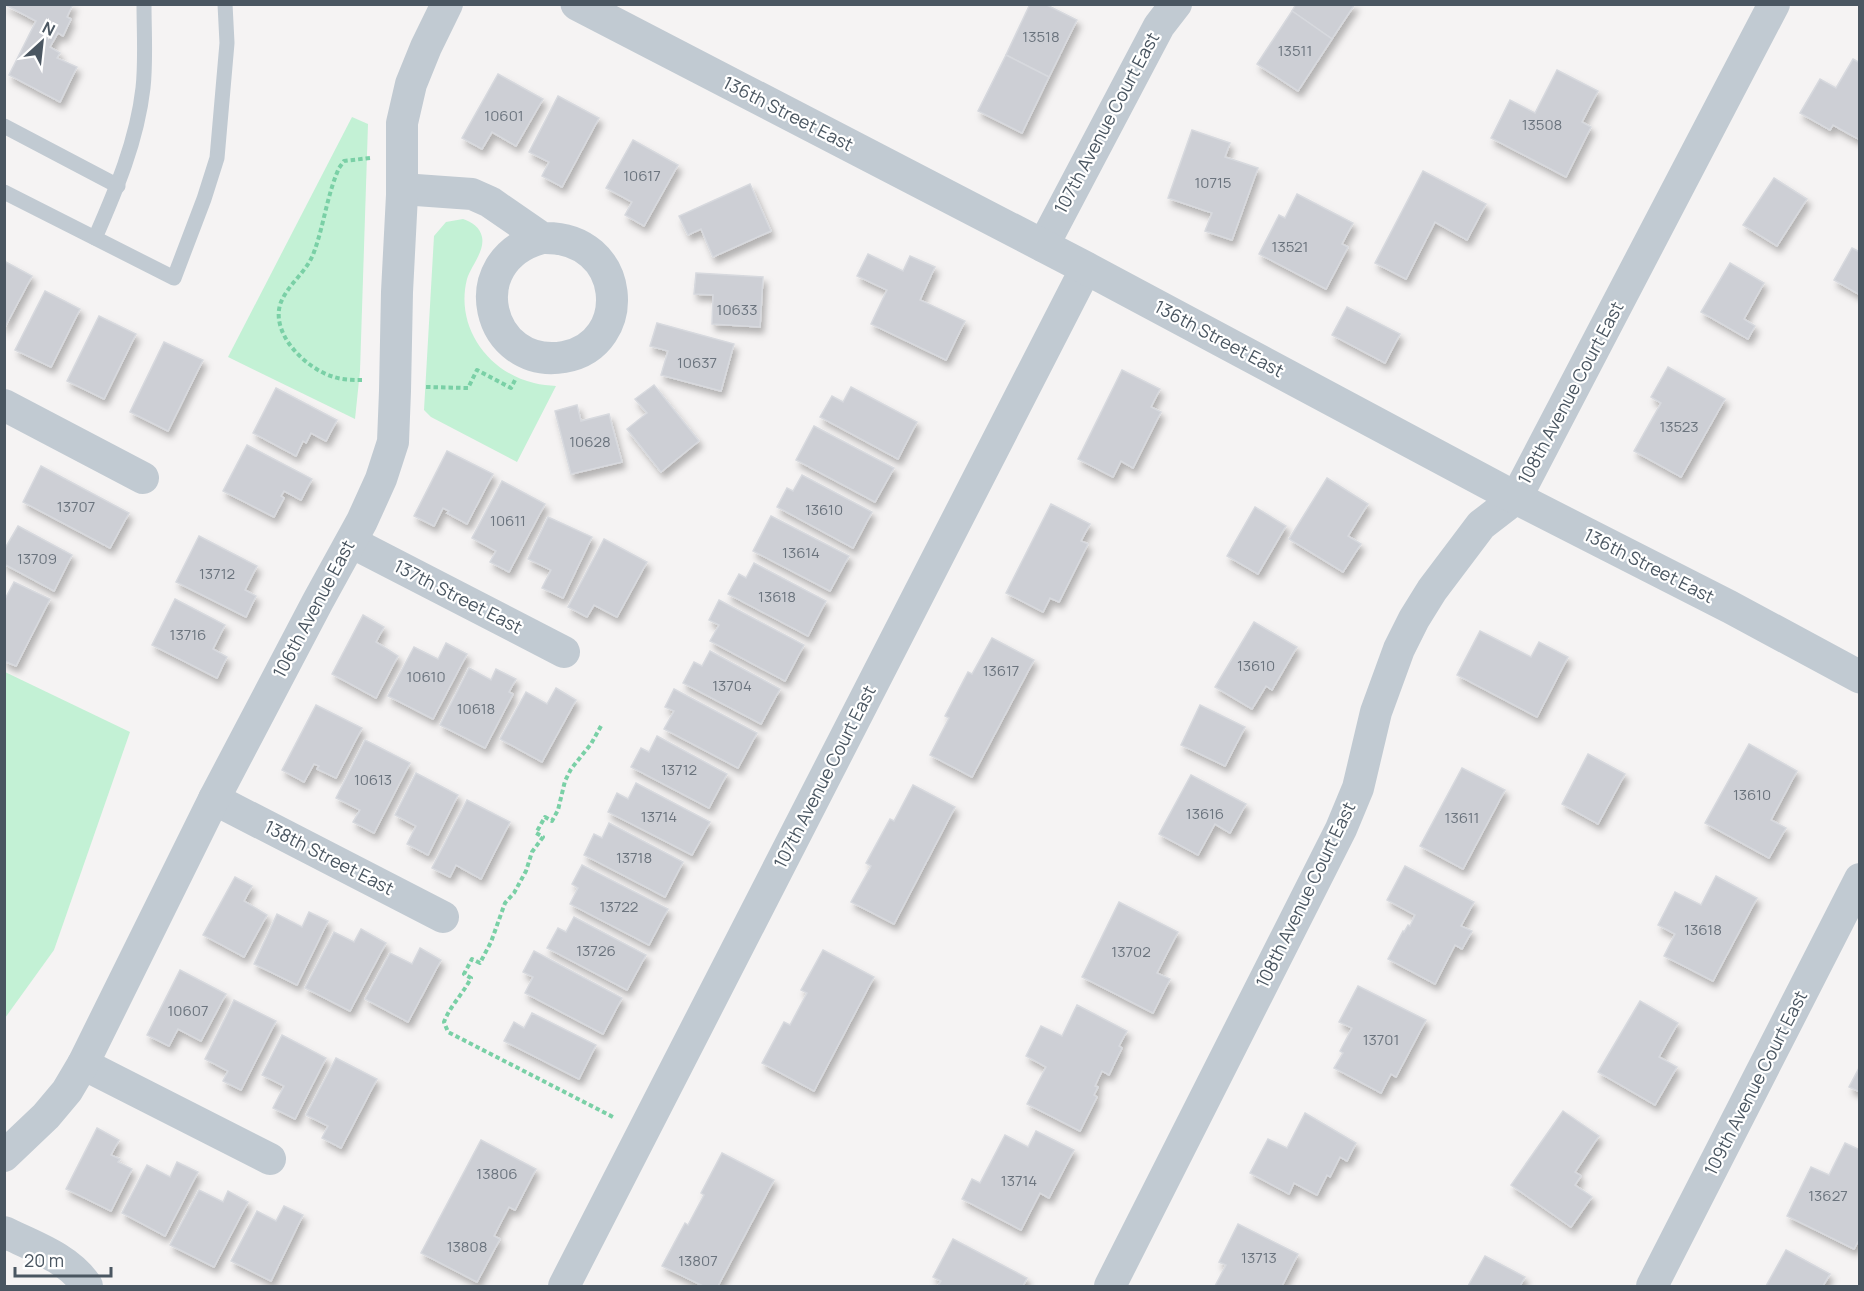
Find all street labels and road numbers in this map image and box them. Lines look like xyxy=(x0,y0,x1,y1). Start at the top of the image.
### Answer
street label: 107th Avenue Court East xyxy=(1048,28,1164,217)
street label: 136th Street East xyxy=(719,70,858,156)
street label: 136th Street East xyxy=(1151,294,1288,382)
street label: 108th Avenue Court East xyxy=(1512,297,1629,488)
street label: 136th Street East xyxy=(1580,522,1719,608)
street label: 106th Avenue East xyxy=(267,535,360,682)
street label: 137th Street East xyxy=(390,553,527,639)
street label: 107th Avenue Court East xyxy=(768,681,881,872)
street label: 108th Avenue Court East xyxy=(1250,798,1361,991)
street label: 138th Street East xyxy=(261,814,398,900)
street label: 109th Avenue Court East xyxy=(1698,986,1812,1179)

